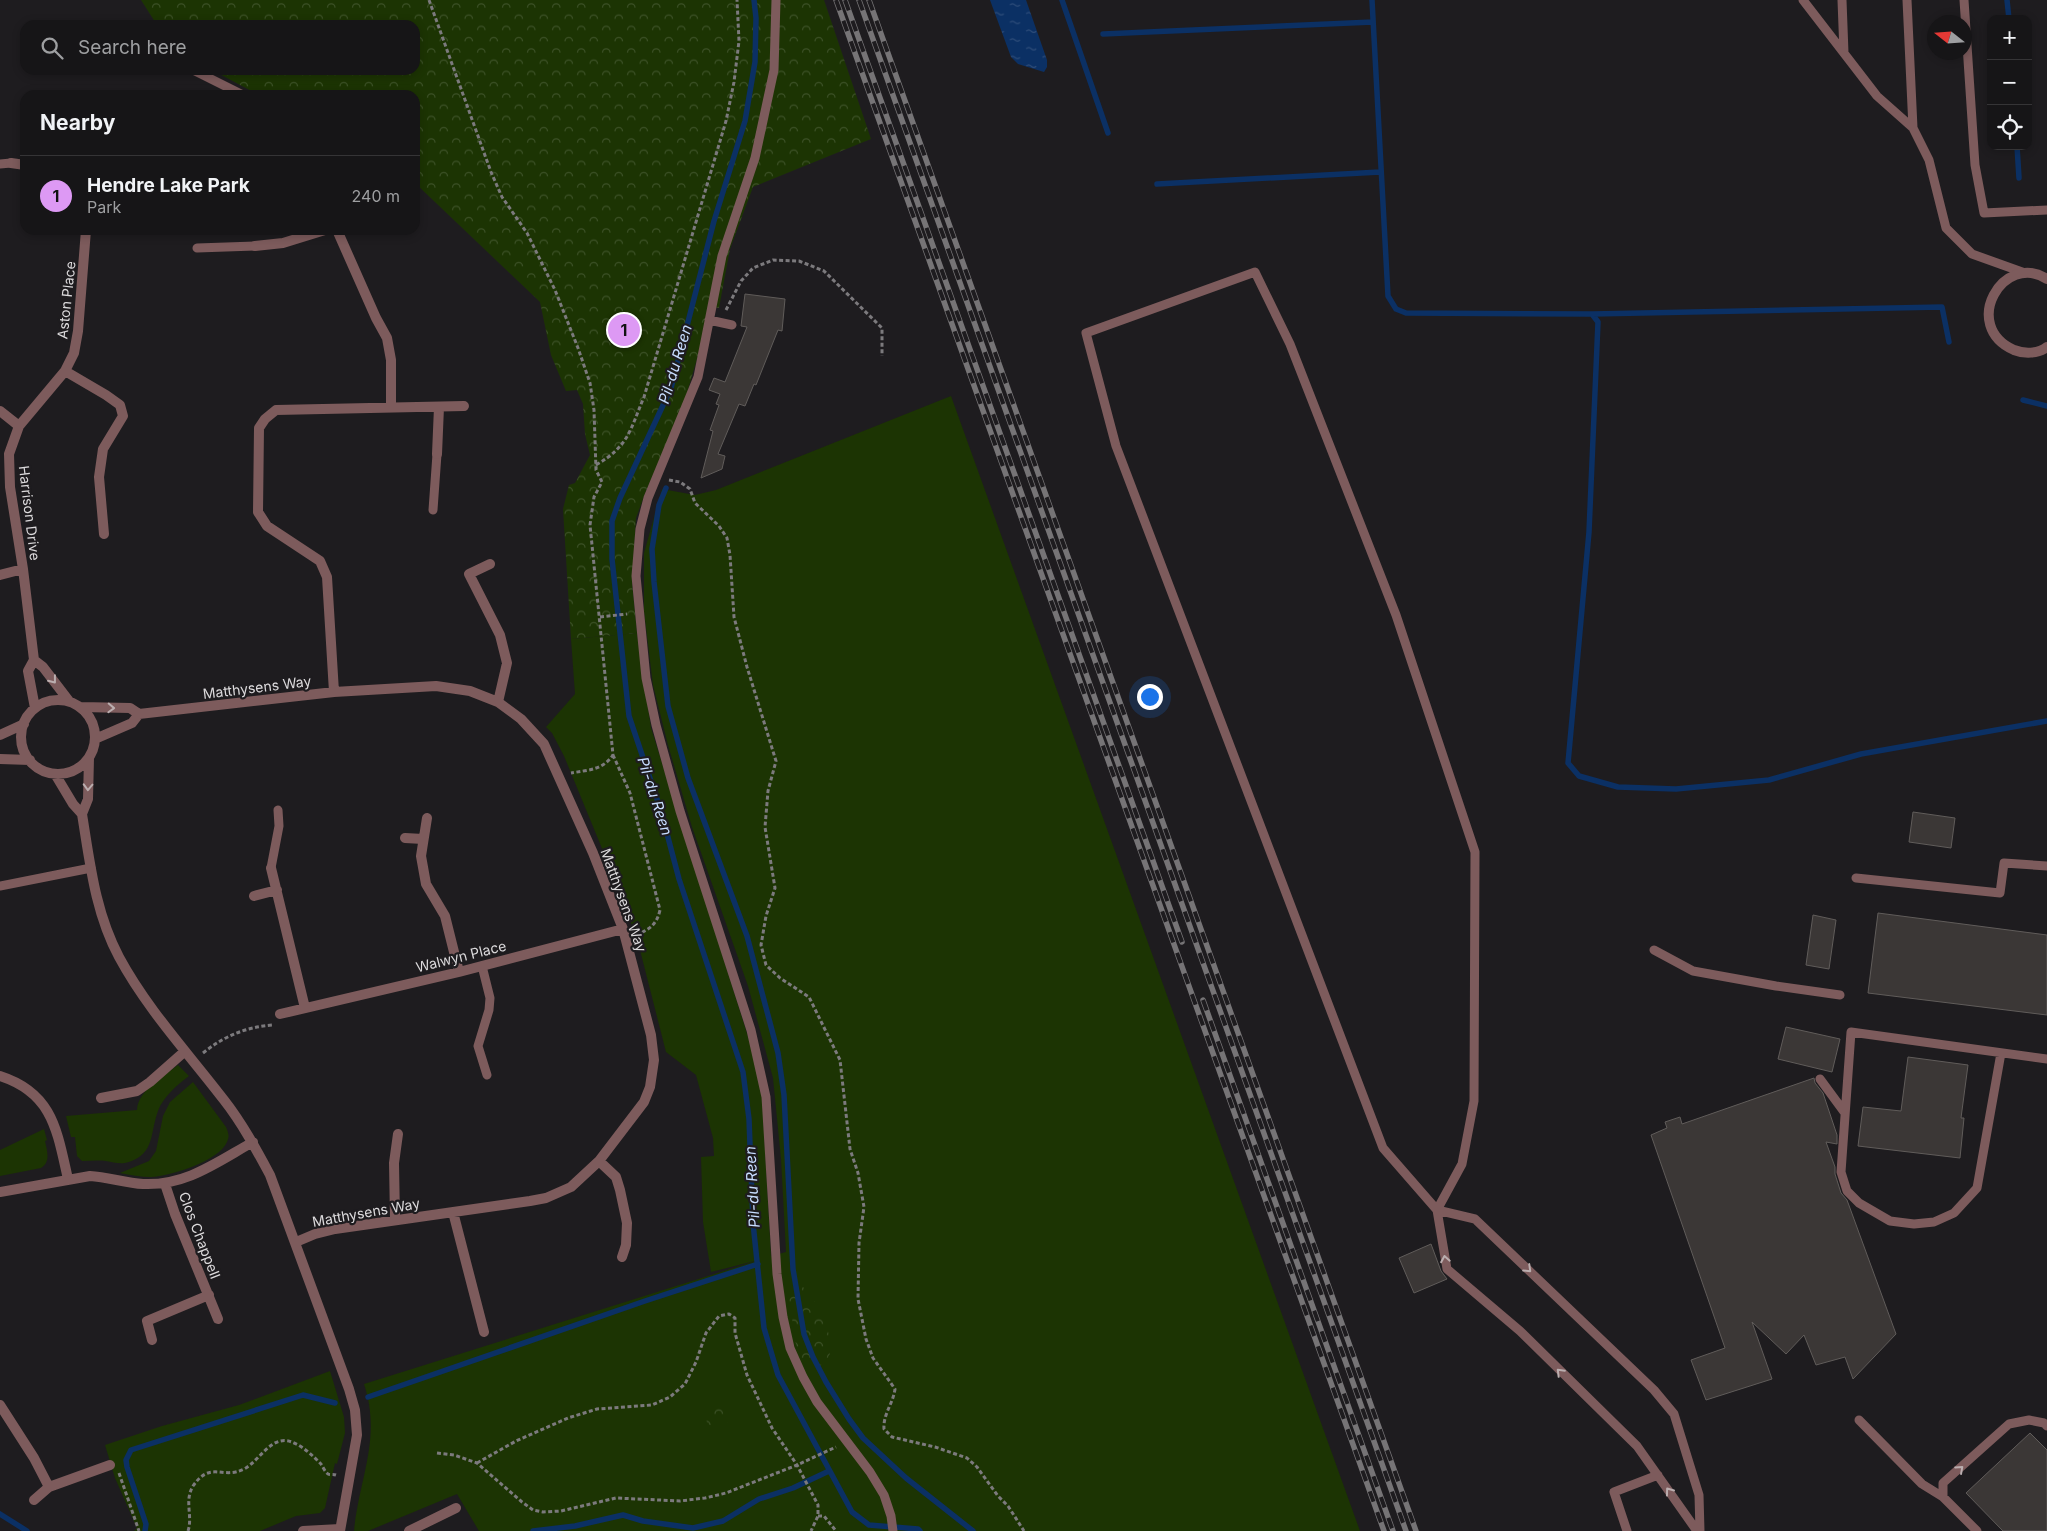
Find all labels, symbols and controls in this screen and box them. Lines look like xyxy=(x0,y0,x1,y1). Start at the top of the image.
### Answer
north arrow xyxy=(1927,15,1972,60)
map controls xyxy=(1987,15,2032,150)
button: + xyxy=(1987,15,2032,60)
search box xyxy=(20,20,420,75)
icon: search xyxy=(38,34,66,62)
text: Search here xyxy=(78,36,187,59)
button: − xyxy=(1987,60,2032,105)
button: locate xyxy=(1987,105,2032,150)
text: Nearby xyxy=(40,110,115,135)
text: Hendre Lake Park xyxy=(87,174,250,197)
text: 1 xyxy=(53,186,59,206)
text: 240 m xyxy=(352,186,400,206)
text: Park xyxy=(87,197,121,217)
street label: Aston Place xyxy=(53,260,79,340)
pin: 1 xyxy=(608,311,640,349)
water label: Pil-du Reen xyxy=(654,322,696,406)
street label: Harrison Drive xyxy=(16,465,44,561)
street label: Matthysens Way xyxy=(202,672,312,702)
one-way arrow xyxy=(47,674,55,683)
your location xyxy=(1137,684,1163,710)
one-way arrow xyxy=(108,703,115,713)
water label: Pil-du Reen xyxy=(633,754,677,838)
one-way arrow xyxy=(83,783,94,791)
street label: Matthysens Way xyxy=(597,846,651,954)
street label: Walwyn Place xyxy=(414,937,508,975)
water label: Pil-du Reen xyxy=(740,1146,764,1228)
street label: Clos Chappell xyxy=(176,1189,224,1281)
street label: Matthysens Way xyxy=(311,1194,421,1230)
one-way arrow xyxy=(1441,1255,1451,1264)
one-way arrow xyxy=(1522,1264,1531,1273)
one-way arrow xyxy=(1557,1369,1566,1378)
one-way arrow xyxy=(1954,1465,1963,1474)
one-way arrow xyxy=(1666,1487,1675,1497)

